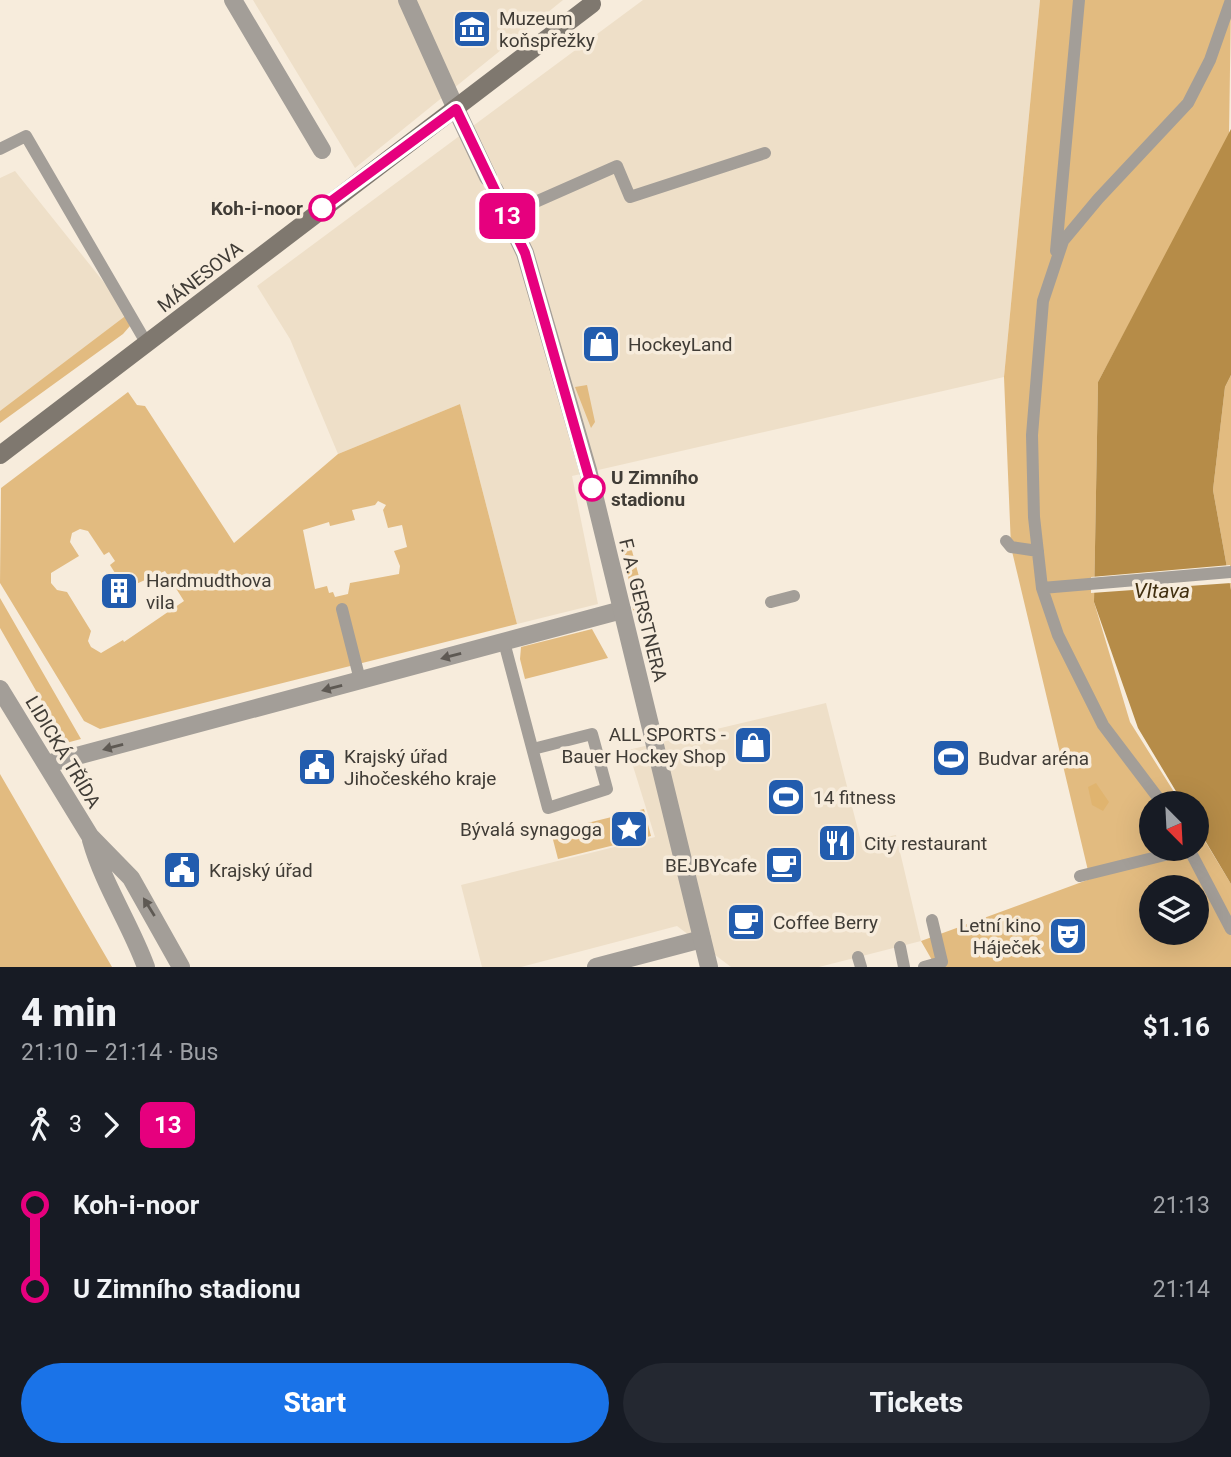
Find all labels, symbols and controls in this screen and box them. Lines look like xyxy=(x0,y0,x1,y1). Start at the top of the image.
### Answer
place label: Muzeum koňspřežky xyxy=(499,7,595,52)
museum icon: Muzeum koňspřežky xyxy=(451,8,493,50)
line badge: 13 xyxy=(476,193,538,239)
marker: Koh-i-noor xyxy=(309,195,335,221)
place label: Koh-i-noor xyxy=(211,197,303,220)
text: 13 xyxy=(493,202,521,230)
street label: MÁNESOVA xyxy=(153,236,248,317)
shop icon: HockeyLand xyxy=(580,323,622,365)
place label: HockeyLand xyxy=(628,333,733,356)
place label: U Zimního stadionu xyxy=(611,466,699,511)
marker: U Zimního stadionu xyxy=(579,475,605,501)
street label: F. A. GERSTNERA xyxy=(614,536,672,685)
place label: Hardmudthova vila xyxy=(146,569,272,614)
building icon: Hardmudthova vila xyxy=(98,570,140,612)
water label: Vltava xyxy=(1134,579,1190,603)
one-way arrow xyxy=(440,651,462,662)
one-way arrow xyxy=(321,683,343,694)
street label: LIDICKÁ TŘÍDA xyxy=(20,692,106,813)
place label: ALL SPORTS - Bauer Hockey Shop xyxy=(561,723,726,768)
shop icon: ALL SPORTS - Bauer Hockey Shop xyxy=(732,724,774,766)
sports icon: Budvar aréna xyxy=(930,737,972,779)
one-way arrow xyxy=(101,742,123,753)
place label: Krajský úřad Jihočeského kraje xyxy=(344,745,496,790)
public building icon: Krajský úřad Jihočeského kraje xyxy=(296,746,338,788)
place label: Budvar aréna xyxy=(978,747,1089,770)
sports icon: 14 fitness xyxy=(765,776,807,818)
place label: 14 fitness xyxy=(813,786,896,809)
north arrow xyxy=(1139,791,1209,861)
map controls xyxy=(1139,791,1209,945)
place icon: Bývalá synagoga xyxy=(608,808,650,850)
place label: Bývalá synagoga xyxy=(460,818,602,841)
restaurant icon: City restaurant xyxy=(816,822,858,864)
place label: City restaurant xyxy=(864,832,987,855)
cafe icon: BEJBYcafe xyxy=(763,844,805,886)
public building icon: Krajský úřad xyxy=(161,849,203,891)
place label: BEJBYcafe xyxy=(665,854,757,877)
place label: Krajský úřad xyxy=(209,859,313,882)
button: layers xyxy=(1139,875,1209,945)
one-way arrow xyxy=(143,897,156,917)
cafe icon: Coffee Berry xyxy=(725,901,767,943)
place label: Coffee Berry xyxy=(773,911,878,934)
place label: Letní kino Háječek xyxy=(959,914,1041,959)
theatre icon: Letní kino Háječek xyxy=(1047,915,1089,957)
text: 4 min xyxy=(21,991,117,1035)
text: $1.16 xyxy=(1143,1012,1210,1042)
text: 21:10 – 21:14 · Bus xyxy=(21,1039,218,1066)
icon: walk xyxy=(21,1106,59,1144)
icon: forward xyxy=(92,1106,130,1144)
text: 3 xyxy=(69,1111,82,1138)
text: 13 xyxy=(154,1111,181,1139)
text: Koh-i-noor xyxy=(73,1190,199,1220)
text: 21:13 xyxy=(1153,1192,1210,1219)
text: U Zimního stadionu xyxy=(73,1274,301,1304)
text: 21:14 xyxy=(1153,1276,1210,1303)
button: Start xyxy=(21,1363,609,1443)
button: Tickets xyxy=(623,1363,1210,1443)

